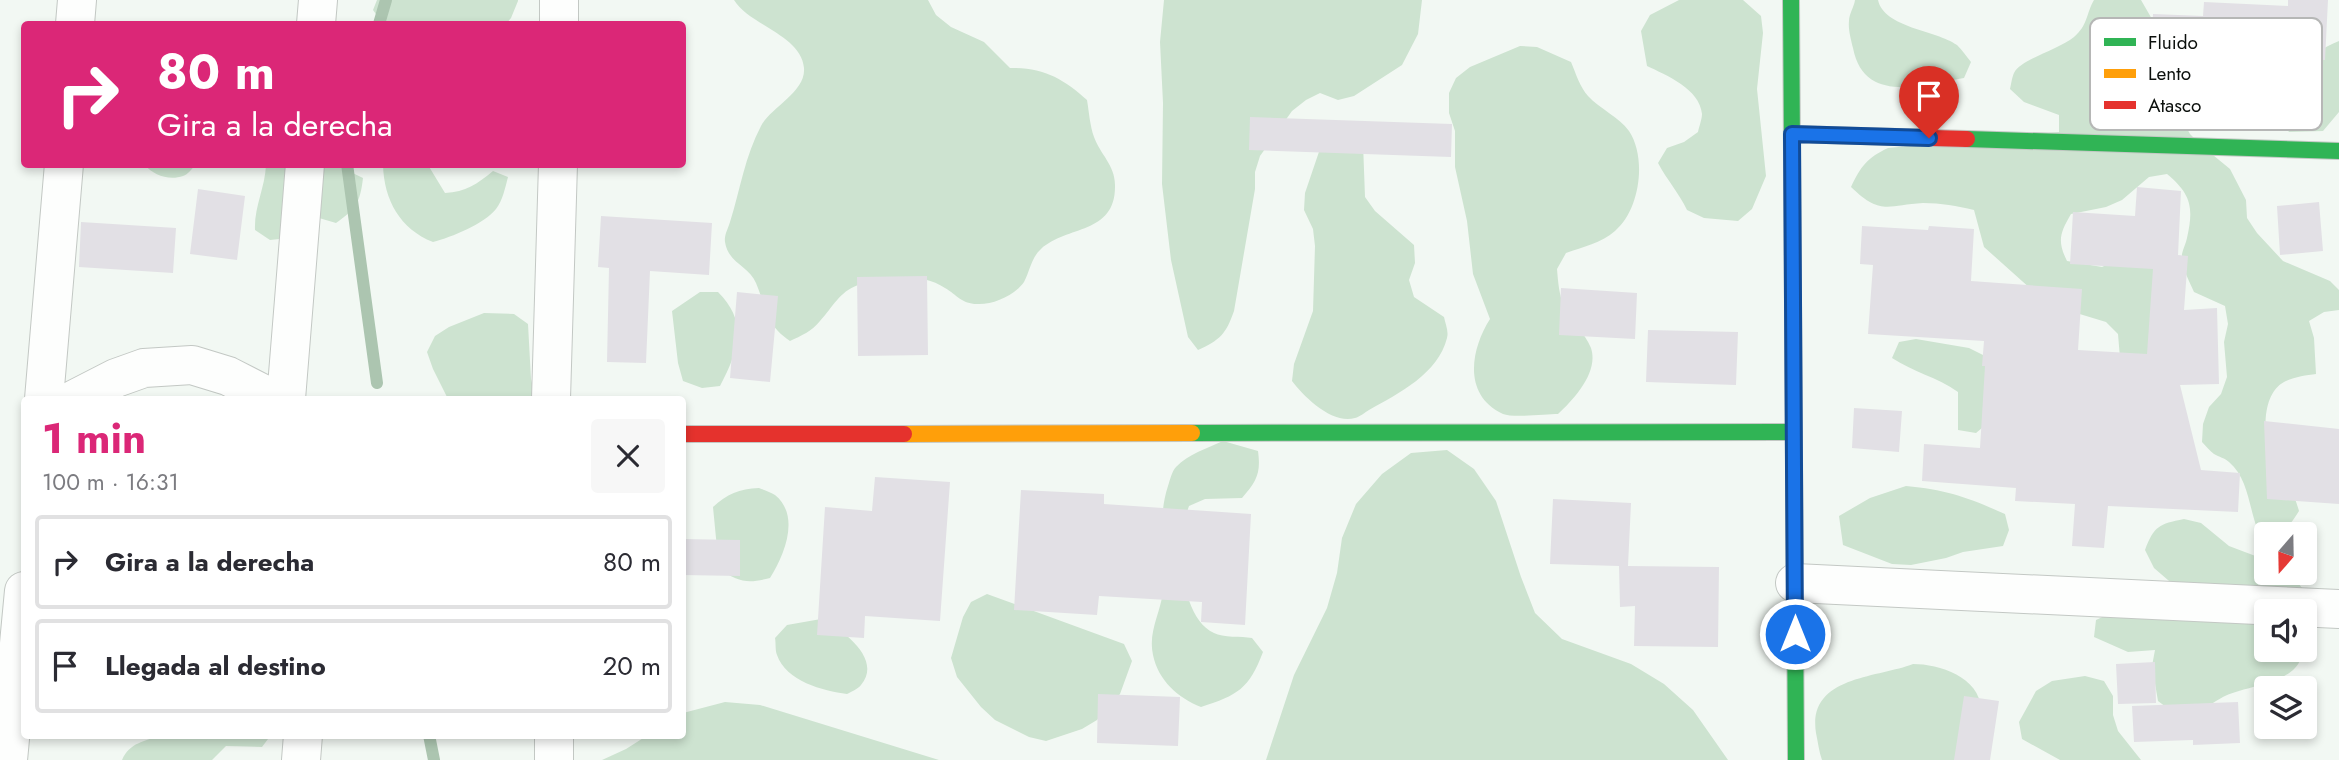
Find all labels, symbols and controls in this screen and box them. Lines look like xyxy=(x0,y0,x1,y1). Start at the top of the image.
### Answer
legend xyxy=(2090,18,2322,130)
text: Fluido xyxy=(2148,29,2198,56)
text: 80 m xyxy=(157,37,275,107)
icon: right xyxy=(42,49,133,140)
text: Lento xyxy=(2148,60,2191,87)
pin xyxy=(1899,66,1959,138)
icon: arrive xyxy=(1910,77,1948,115)
text: Atasco xyxy=(2148,92,2201,119)
text: Gira a la derecha xyxy=(157,102,393,148)
text: 1 min xyxy=(42,408,146,469)
button: close xyxy=(591,419,665,493)
text: 100 m · 16:31 xyxy=(42,465,179,499)
north arrow xyxy=(2254,522,2317,584)
map controls xyxy=(2254,522,2317,739)
icon: right xyxy=(46,543,84,581)
text: Gira a la derecha xyxy=(105,543,314,581)
text: 80 m xyxy=(603,543,661,581)
position arrow xyxy=(1758,597,1832,671)
button: sound xyxy=(2254,599,2317,662)
icon: arrive xyxy=(46,647,84,685)
text: Llegada al destino xyxy=(105,647,326,685)
text: 20 m xyxy=(603,647,661,685)
button: layers xyxy=(2254,676,2317,739)

